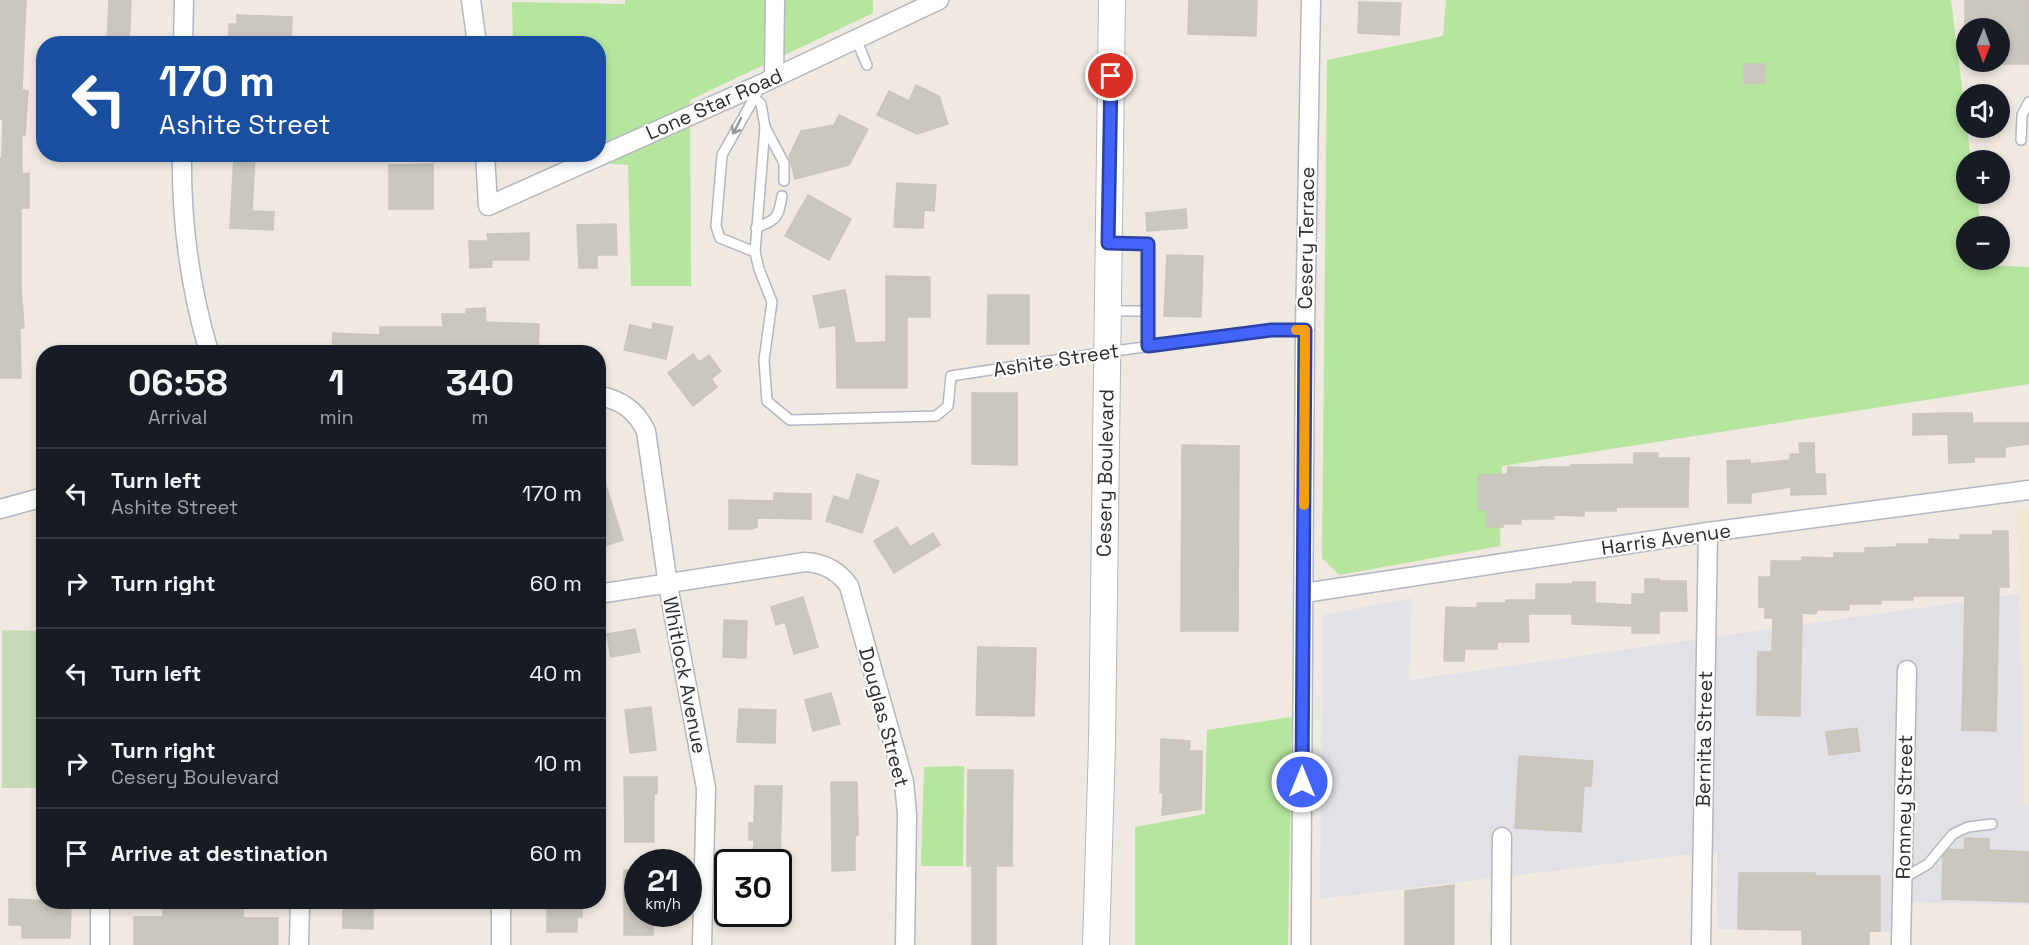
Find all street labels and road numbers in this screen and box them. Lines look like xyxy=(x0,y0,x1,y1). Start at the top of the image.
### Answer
street label: Lone Star Road xyxy=(642,62,786,146)
street label: Cesery Terrace xyxy=(1292,166,1320,310)
street label: Ashite Street xyxy=(991,337,1121,383)
street label: Cesery Boulevard xyxy=(1091,389,1119,557)
street label: Harris Avenue xyxy=(1599,517,1733,561)
street label: Whitlock Avenue xyxy=(657,594,713,756)
street label: Douglas Street xyxy=(853,644,915,790)
street label: Bernita Street xyxy=(1690,670,1718,808)
street label: Romney Street xyxy=(1890,734,1918,880)

